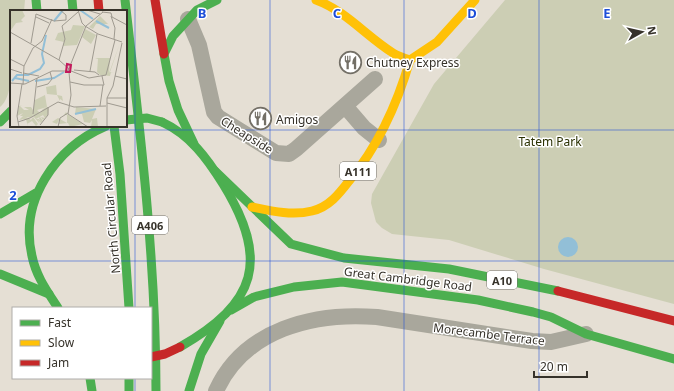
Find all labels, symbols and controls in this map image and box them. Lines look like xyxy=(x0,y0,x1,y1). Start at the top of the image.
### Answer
text: B xyxy=(198,4,206,22)
text: C xyxy=(333,4,341,22)
text: D xyxy=(467,4,477,22)
text: E xyxy=(603,4,611,22)
inset map xyxy=(10,10,127,127)
north arrow xyxy=(622,12,662,52)
text: N xyxy=(644,25,660,36)
restaurant icon: Chutney Express xyxy=(337,49,363,75)
place label: Chutney Express xyxy=(366,54,460,71)
restaurant icon: Amigos xyxy=(248,106,274,132)
place label: Amigos xyxy=(276,111,319,128)
street label: Cheapside xyxy=(218,112,277,158)
park label: Tatem Park xyxy=(518,133,582,150)
street label: North Circular Road xyxy=(98,162,124,274)
road number: A111 xyxy=(340,162,376,180)
text: 2 xyxy=(9,186,17,204)
road number: A406 xyxy=(132,216,168,234)
street label: Great Cambridge Road xyxy=(343,263,473,295)
road number: A10 xyxy=(487,271,517,289)
legend xyxy=(12,307,152,379)
text: Fast xyxy=(48,314,72,331)
street label: Morecambe Terrace xyxy=(432,319,546,349)
text: Slow xyxy=(48,334,75,351)
scale bar xyxy=(534,353,587,379)
text: Jam xyxy=(47,354,69,371)
text: 20 m xyxy=(540,358,568,375)

